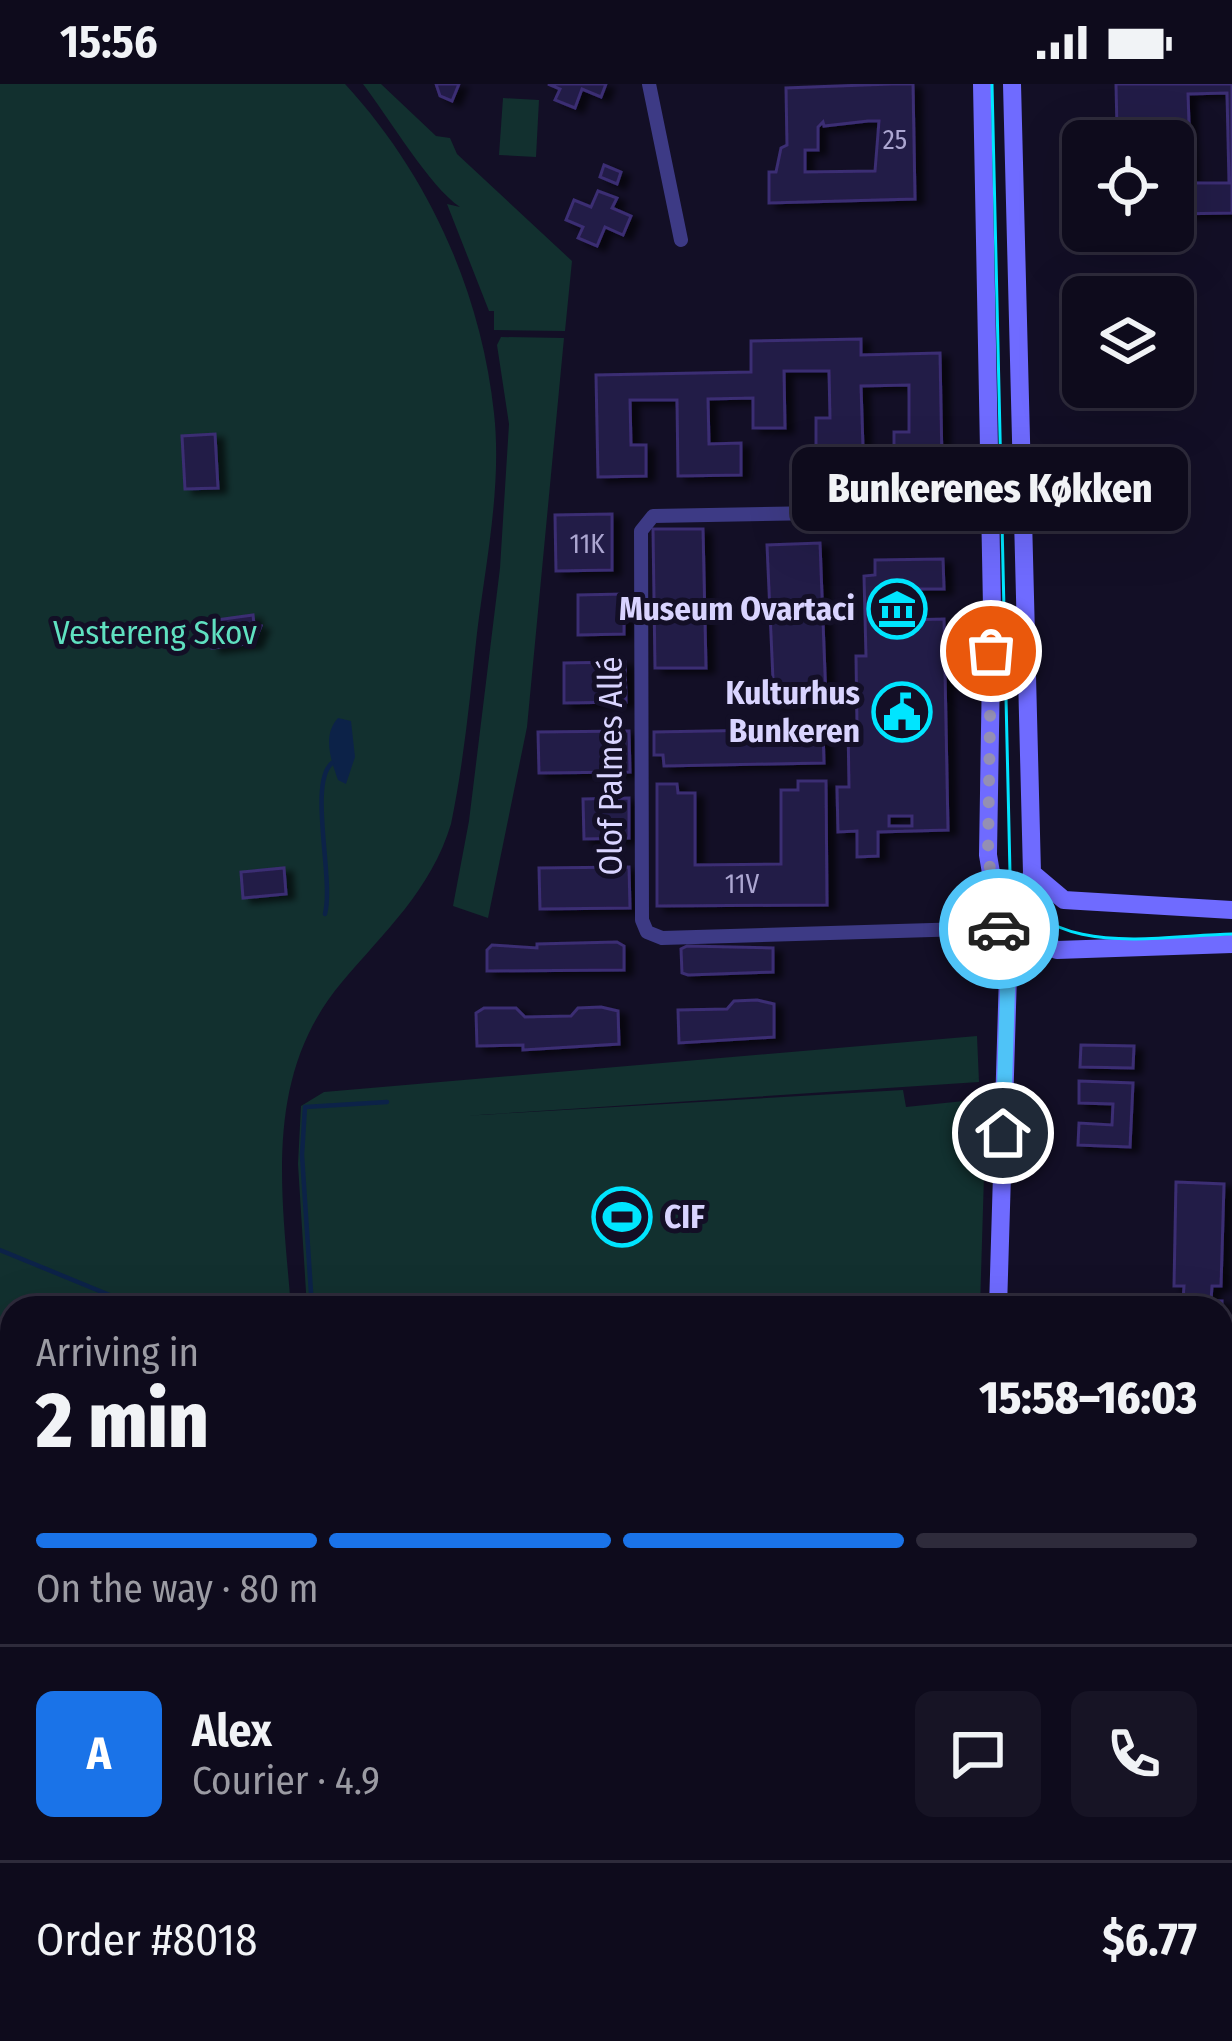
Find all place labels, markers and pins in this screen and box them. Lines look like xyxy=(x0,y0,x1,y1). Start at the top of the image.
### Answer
callout: Bunkerenes Køkken xyxy=(793,447,1189,531)
museum icon: Museum Ovartaci xyxy=(866,578,928,640)
place label: Museum Ovartaci xyxy=(619,589,855,629)
pin xyxy=(940,600,1042,702)
place label: Kulturhus Bunkeren xyxy=(725,673,860,751)
public building icon: Kulturhus Bunkeren xyxy=(871,681,933,743)
pin xyxy=(952,1082,1054,1184)
sports icon: CIF xyxy=(591,1186,653,1248)
place label: CIF xyxy=(664,1197,705,1237)

